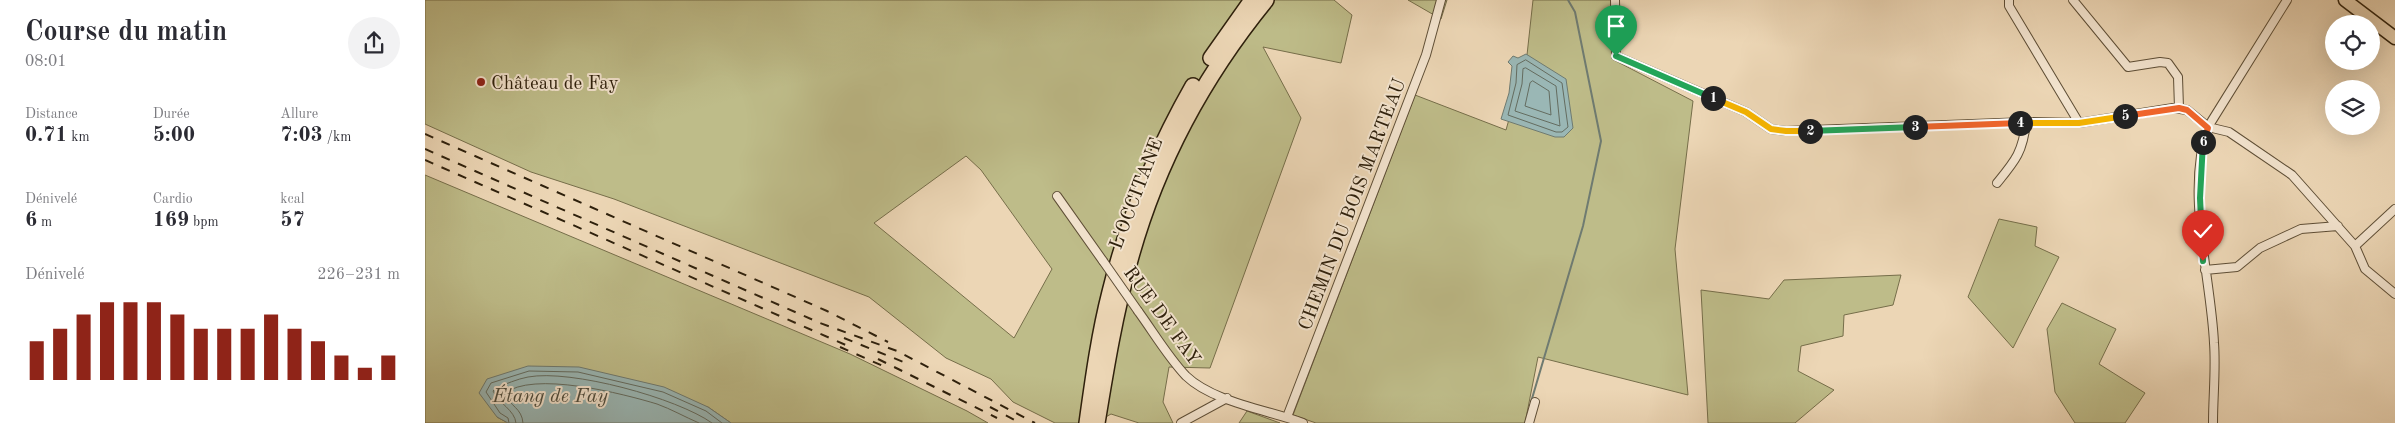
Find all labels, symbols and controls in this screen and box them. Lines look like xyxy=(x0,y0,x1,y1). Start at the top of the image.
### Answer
pin xyxy=(1595,5,1637,56)
icon: arrive xyxy=(1602,12,1630,40)
map controls xyxy=(2325,15,2380,135)
button: locate xyxy=(2325,15,2380,70)
button: share xyxy=(348,17,400,69)
text: Course du matin xyxy=(25,19,227,47)
text: 08:01 xyxy=(25,54,67,70)
place label: Château de Fay xyxy=(491,75,618,94)
marker: Château de Fay xyxy=(475,76,487,88)
street label: CHEMIN DU BOIS MARTEAU xyxy=(1296,76,1410,333)
button: layers xyxy=(2325,80,2380,135)
pin: 1 xyxy=(1701,86,1725,110)
text: 1 xyxy=(1709,91,1718,105)
pin: 5 xyxy=(2113,104,2137,128)
text: Distance xyxy=(25,107,78,121)
text: Durée xyxy=(153,107,190,121)
text: Allure xyxy=(280,107,318,121)
text: 5 xyxy=(2121,109,2130,123)
pin: 4 xyxy=(2007,110,2033,136)
pin: 3 xyxy=(1903,114,1927,140)
text: 4 xyxy=(2016,116,2025,130)
pin: 2 xyxy=(1797,118,1823,144)
text: 3 xyxy=(1911,120,1920,134)
text: 2 xyxy=(1806,124,1815,138)
text: 0.71 xyxy=(25,125,67,146)
text: 5:00 xyxy=(153,125,195,146)
text: 7:03 xyxy=(280,125,323,146)
text: km xyxy=(67,130,90,144)
text: /km xyxy=(323,130,351,144)
pin: 6 xyxy=(2191,130,2215,154)
street label: L'OCCITANE xyxy=(1107,135,1167,252)
text: 6 xyxy=(2199,135,2208,149)
text: Dénivelé xyxy=(25,192,77,206)
text: Cardio xyxy=(153,192,193,206)
text: kcal xyxy=(280,192,304,206)
text: 6 xyxy=(25,210,37,231)
text: 169 xyxy=(153,210,189,231)
text: 57 xyxy=(280,210,305,231)
pin xyxy=(2182,210,2224,261)
text: m xyxy=(37,215,52,229)
text: bpm xyxy=(189,215,219,229)
icon: check xyxy=(2189,217,2217,245)
street label: RUE DE FAY xyxy=(1119,264,1203,369)
text: Dénivelé xyxy=(25,267,85,283)
text: 226–231 m xyxy=(317,267,400,283)
water label: Étang de Fay xyxy=(491,384,608,407)

